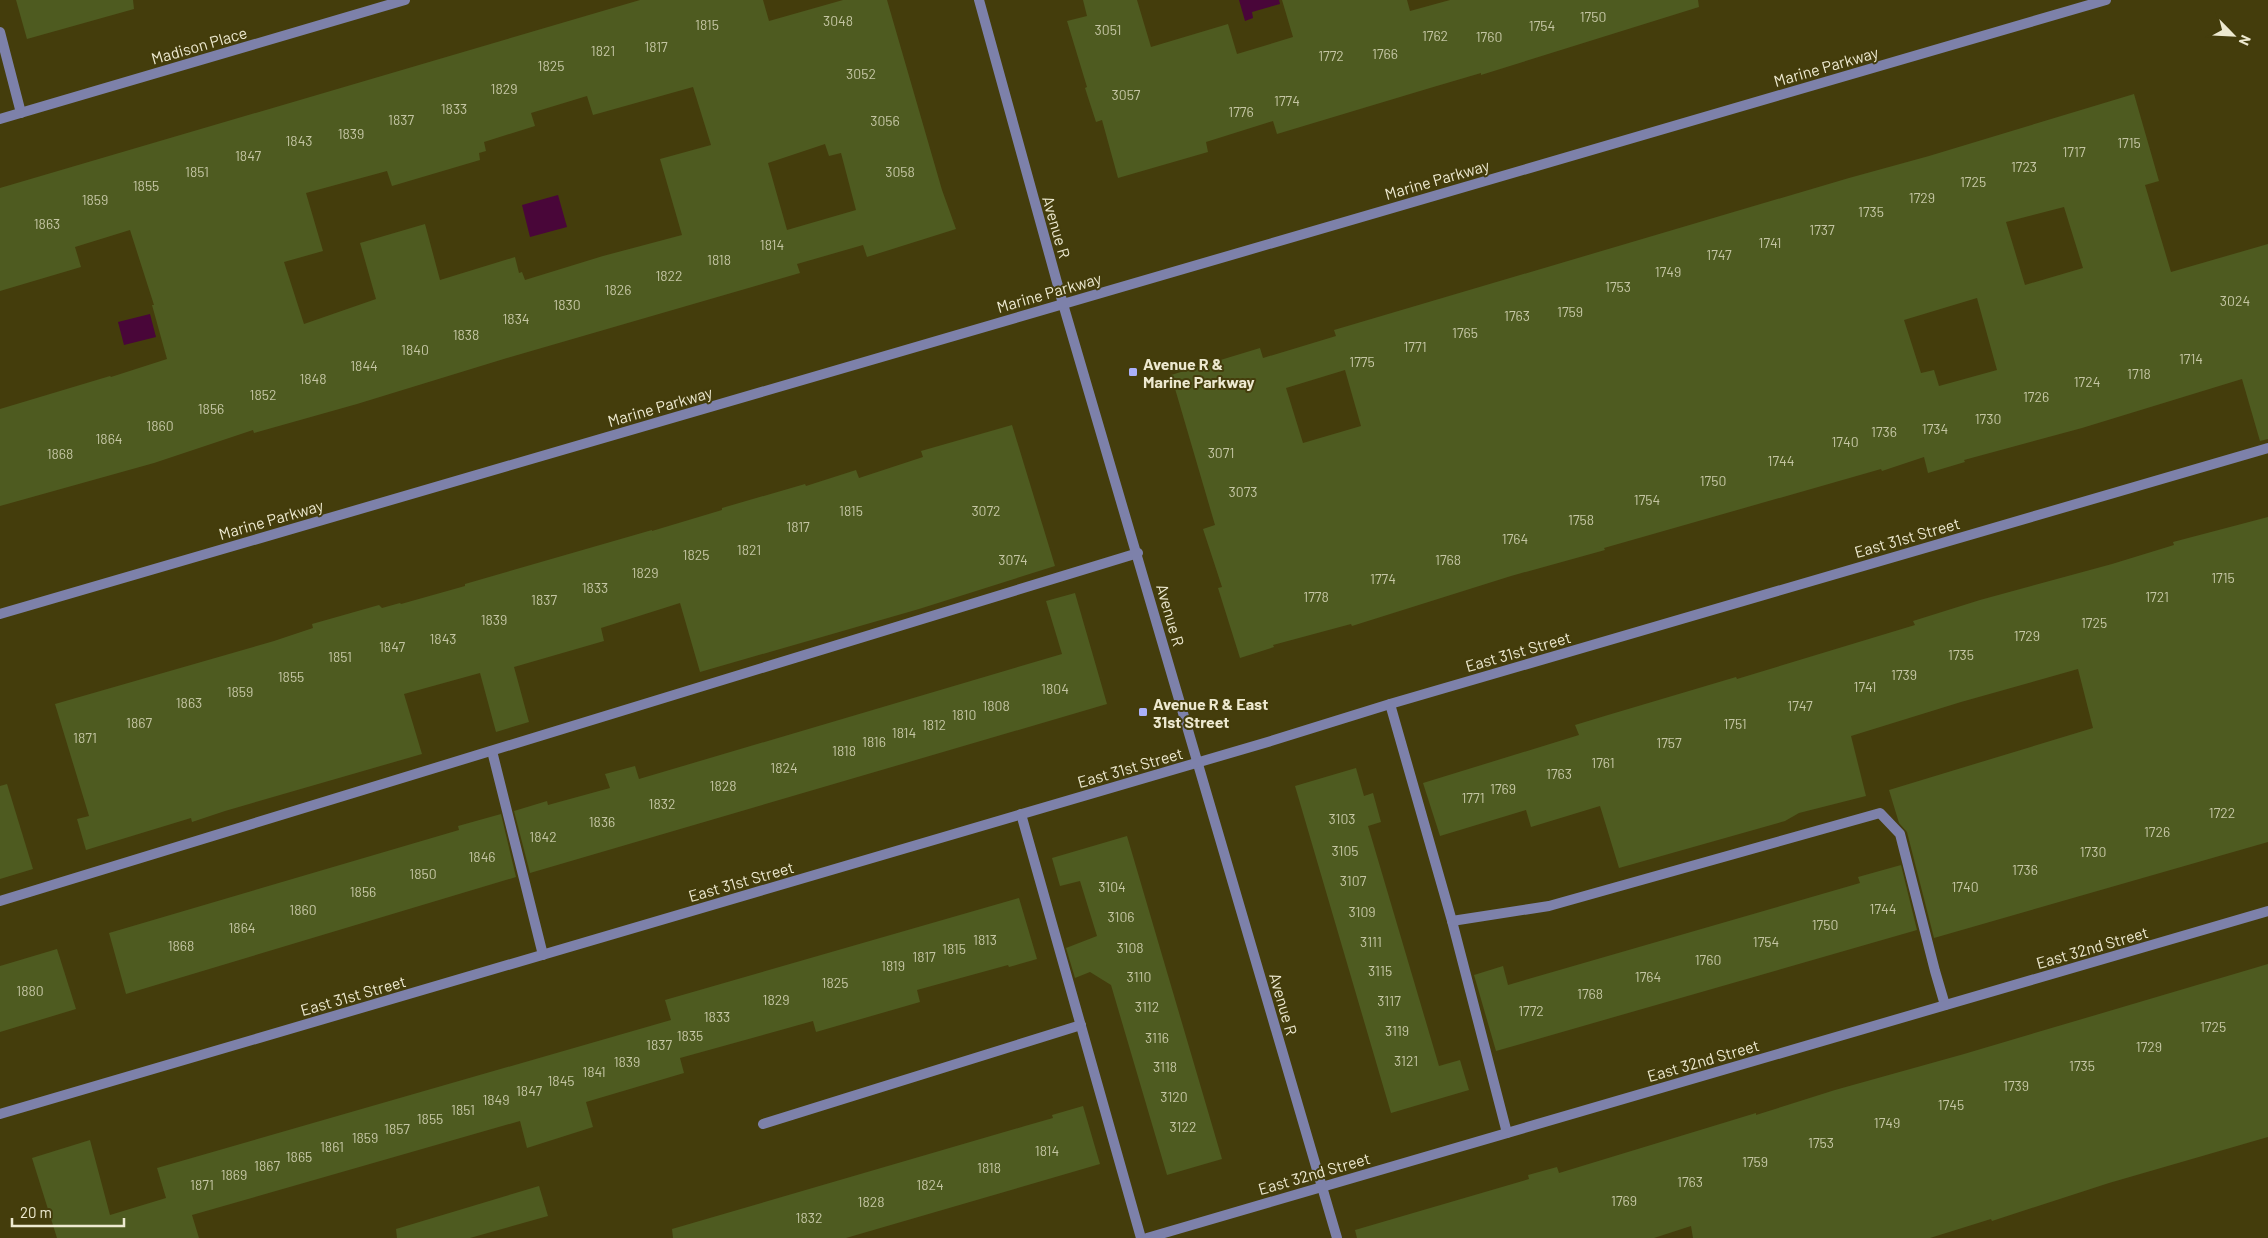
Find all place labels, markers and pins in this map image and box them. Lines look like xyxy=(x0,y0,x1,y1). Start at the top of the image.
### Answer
place label: Avenue R & Marine Parkway xyxy=(1143,354,1255,391)
marker: Avenue R & Marine Parkway xyxy=(1127,366,1139,378)
place label: Avenue R & East 31st Street xyxy=(1153,694,1268,731)
marker: Avenue R & East 31st Street xyxy=(1137,706,1149,718)

